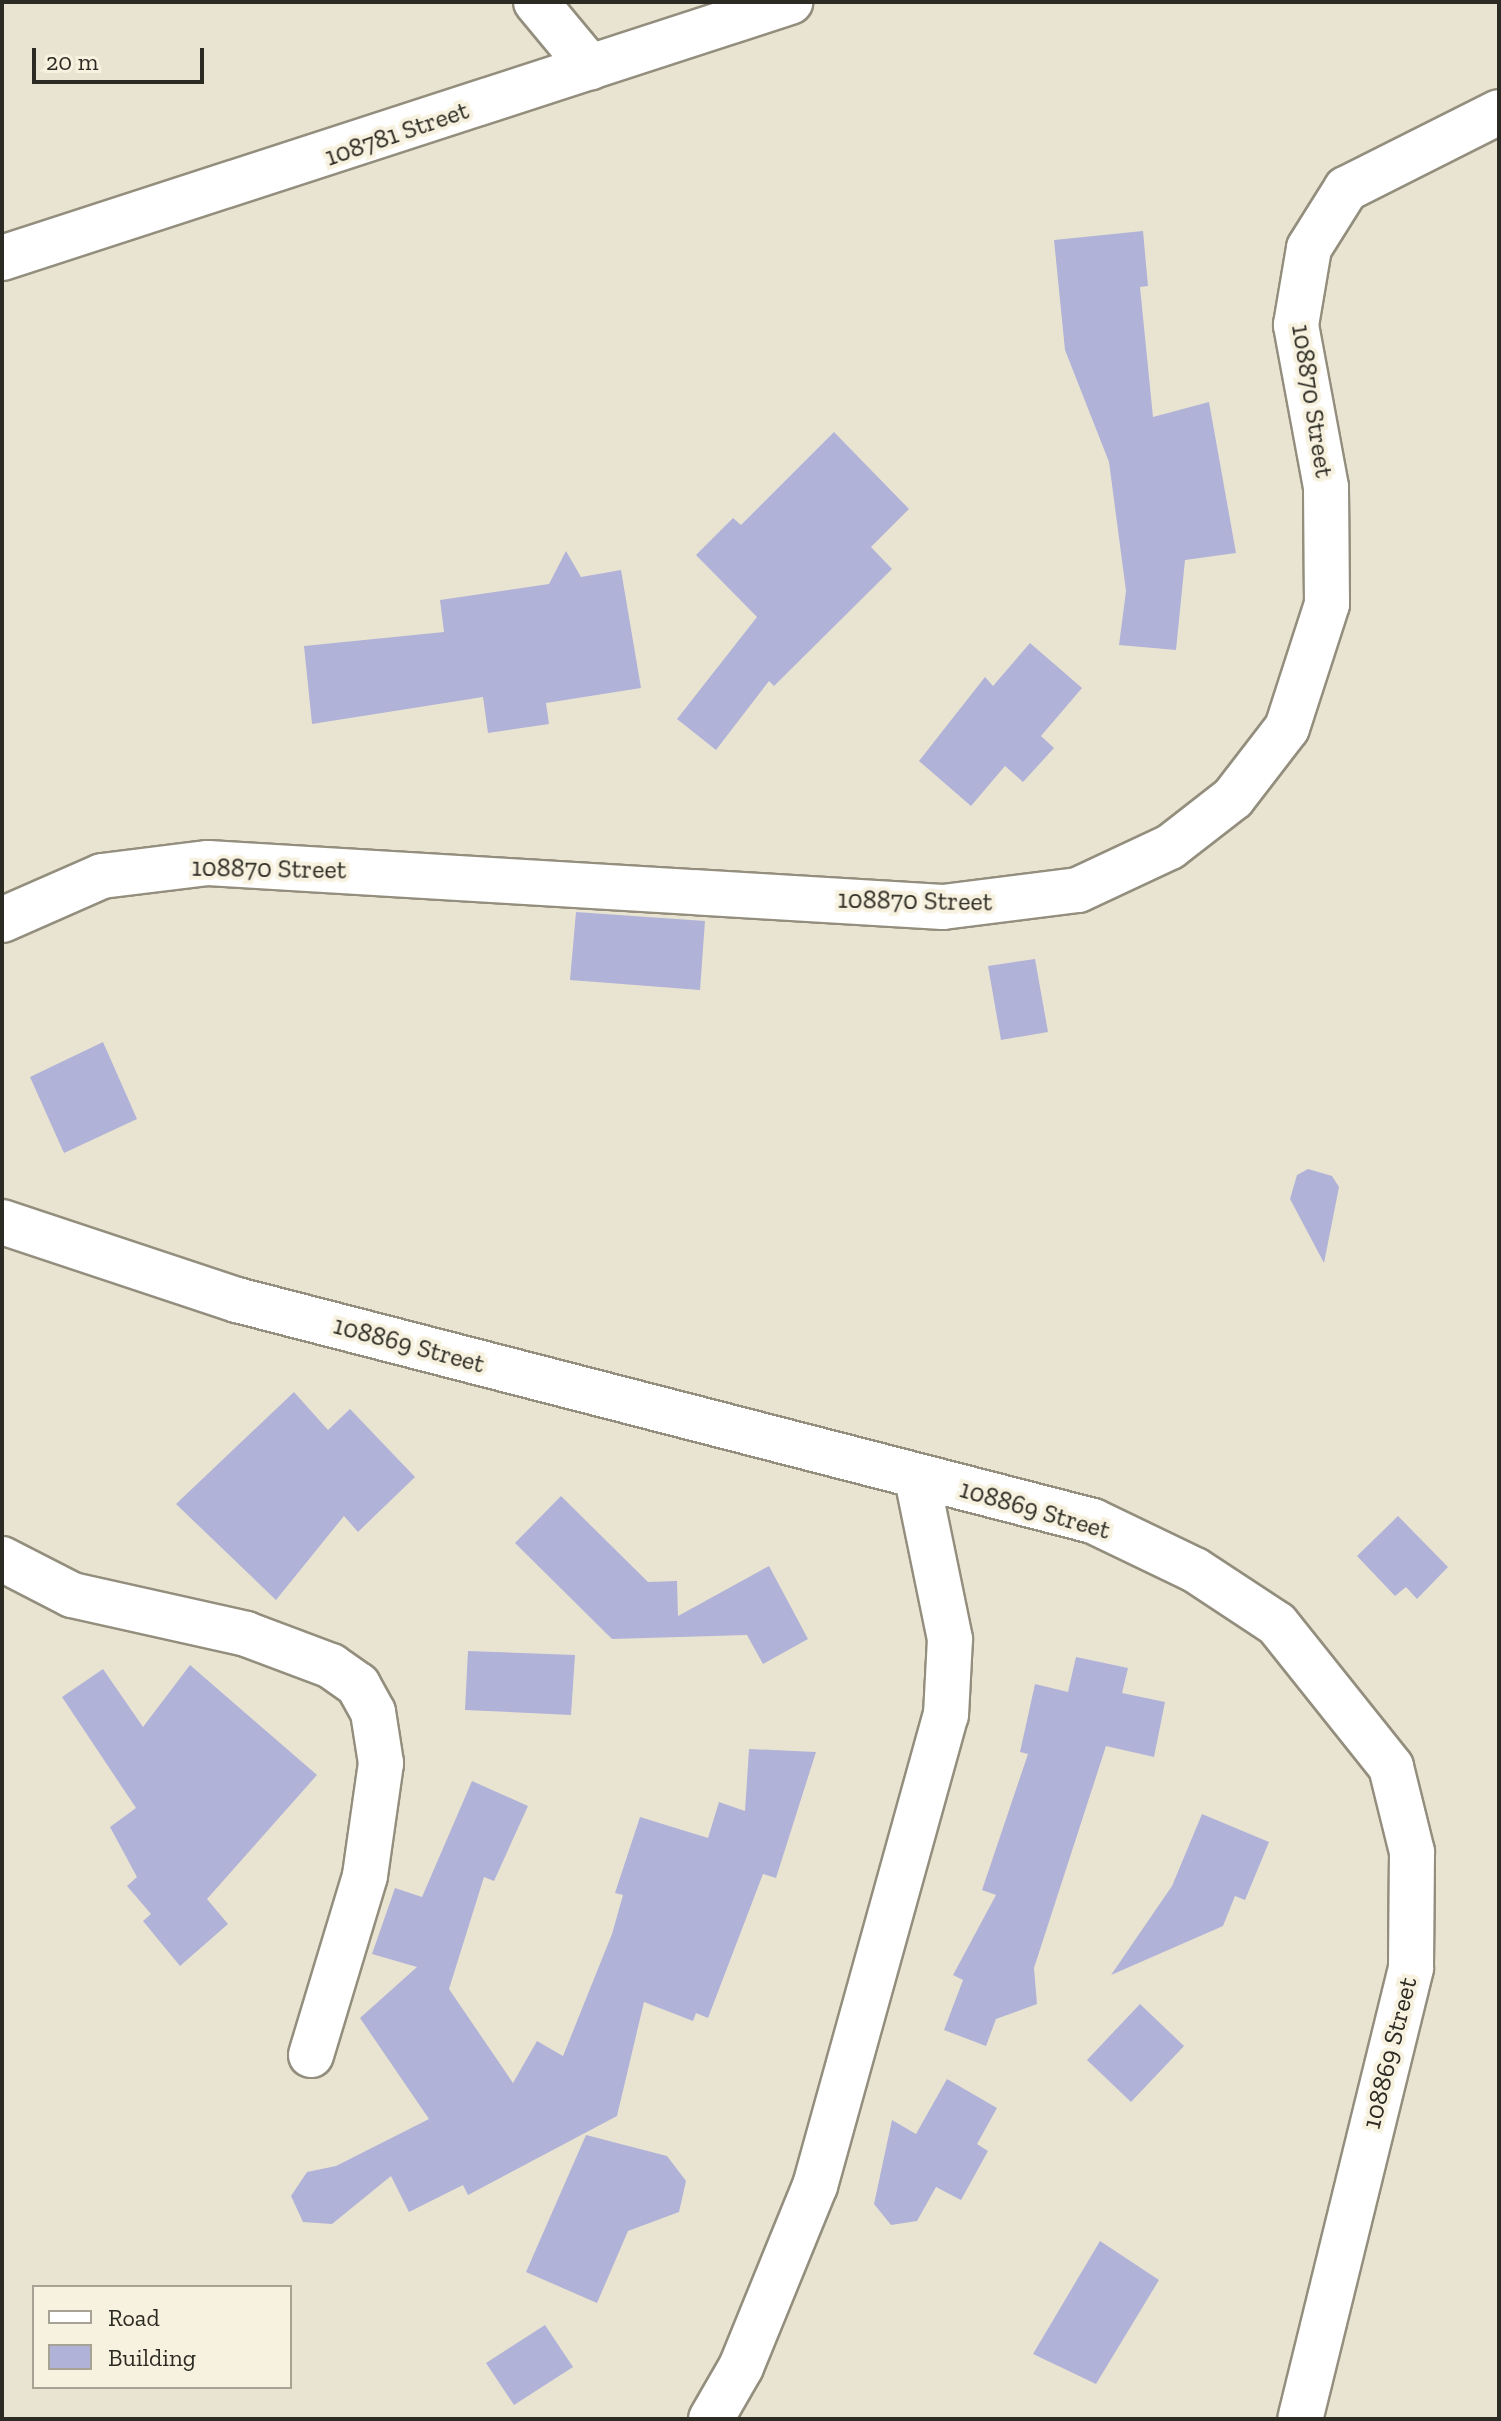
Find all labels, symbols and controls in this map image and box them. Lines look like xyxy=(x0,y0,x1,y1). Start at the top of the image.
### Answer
scale bar xyxy=(36,32,208,82)
text: 20 m xyxy=(46,47,98,76)
street label: 108781 Street xyxy=(321,95,473,173)
street label: 108870 Street xyxy=(1285,322,1339,480)
street label: 108870 Street xyxy=(191,852,347,886)
street label: 108870 Street xyxy=(837,884,993,918)
street label: 108869 Street xyxy=(330,1310,488,1380)
street label: 108869 Street xyxy=(956,1474,1114,1546)
street label: 108869 Street xyxy=(1356,1974,1424,2132)
legend xyxy=(32,2285,292,2389)
text: Road xyxy=(108,2303,160,2332)
text: Building xyxy=(108,2343,196,2372)

